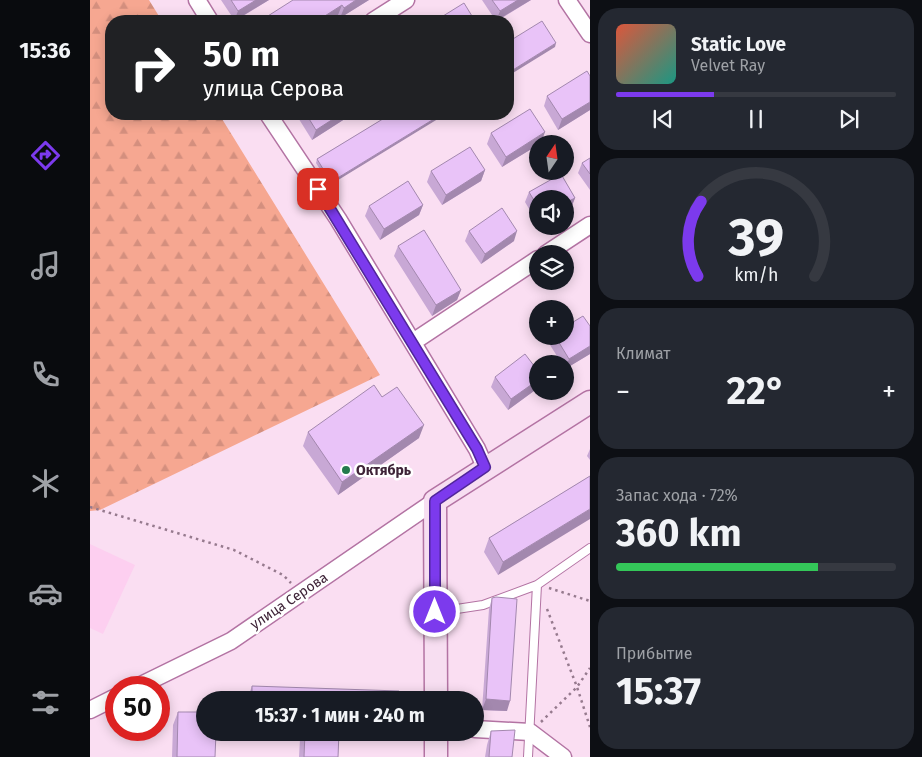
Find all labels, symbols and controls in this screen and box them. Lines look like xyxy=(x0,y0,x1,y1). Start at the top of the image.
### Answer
text: 50 m xyxy=(203,33,280,75)
text: Static Love xyxy=(691,33,786,56)
icon: right xyxy=(120,35,185,100)
text: 15:36 xyxy=(19,37,71,64)
text: Velvet Ray xyxy=(691,56,765,75)
text: улица Серова xyxy=(203,75,344,102)
icon: previous xyxy=(649,105,677,133)
icon: pause xyxy=(742,105,770,133)
icon: next xyxy=(835,105,863,133)
north arrow xyxy=(529,135,574,180)
map controls xyxy=(529,135,574,400)
icon: directions xyxy=(28,138,63,173)
pin xyxy=(297,168,339,210)
icon: arrive xyxy=(304,175,332,203)
button: sound xyxy=(529,190,574,235)
text: 39 xyxy=(727,206,784,269)
button: layers xyxy=(529,245,574,290)
icon: music xyxy=(28,248,63,283)
text: km/h xyxy=(734,264,778,286)
button: + xyxy=(529,300,574,345)
text: Климат xyxy=(616,344,671,363)
button: − xyxy=(529,355,574,400)
icon: phone xyxy=(28,357,63,392)
text: 22° xyxy=(726,368,786,414)
text: − xyxy=(616,375,630,408)
text: + xyxy=(882,375,896,408)
place label: Октябрь xyxy=(356,462,412,479)
marker: Октябрь xyxy=(340,464,352,476)
icon: climate xyxy=(28,466,63,501)
text: Запас хода · 72% xyxy=(616,486,738,505)
text: 360 km xyxy=(616,510,742,556)
street label: улица Серова xyxy=(247,569,331,633)
icon: car xyxy=(28,576,63,611)
position arrow xyxy=(408,585,460,637)
text: Прибытие xyxy=(616,644,692,663)
text: 15:37 xyxy=(616,668,701,714)
speed limit sign: 50 xyxy=(105,676,170,741)
icon: filters xyxy=(28,685,63,720)
text: 15:37 · 1 мин · 240 m xyxy=(255,704,425,727)

